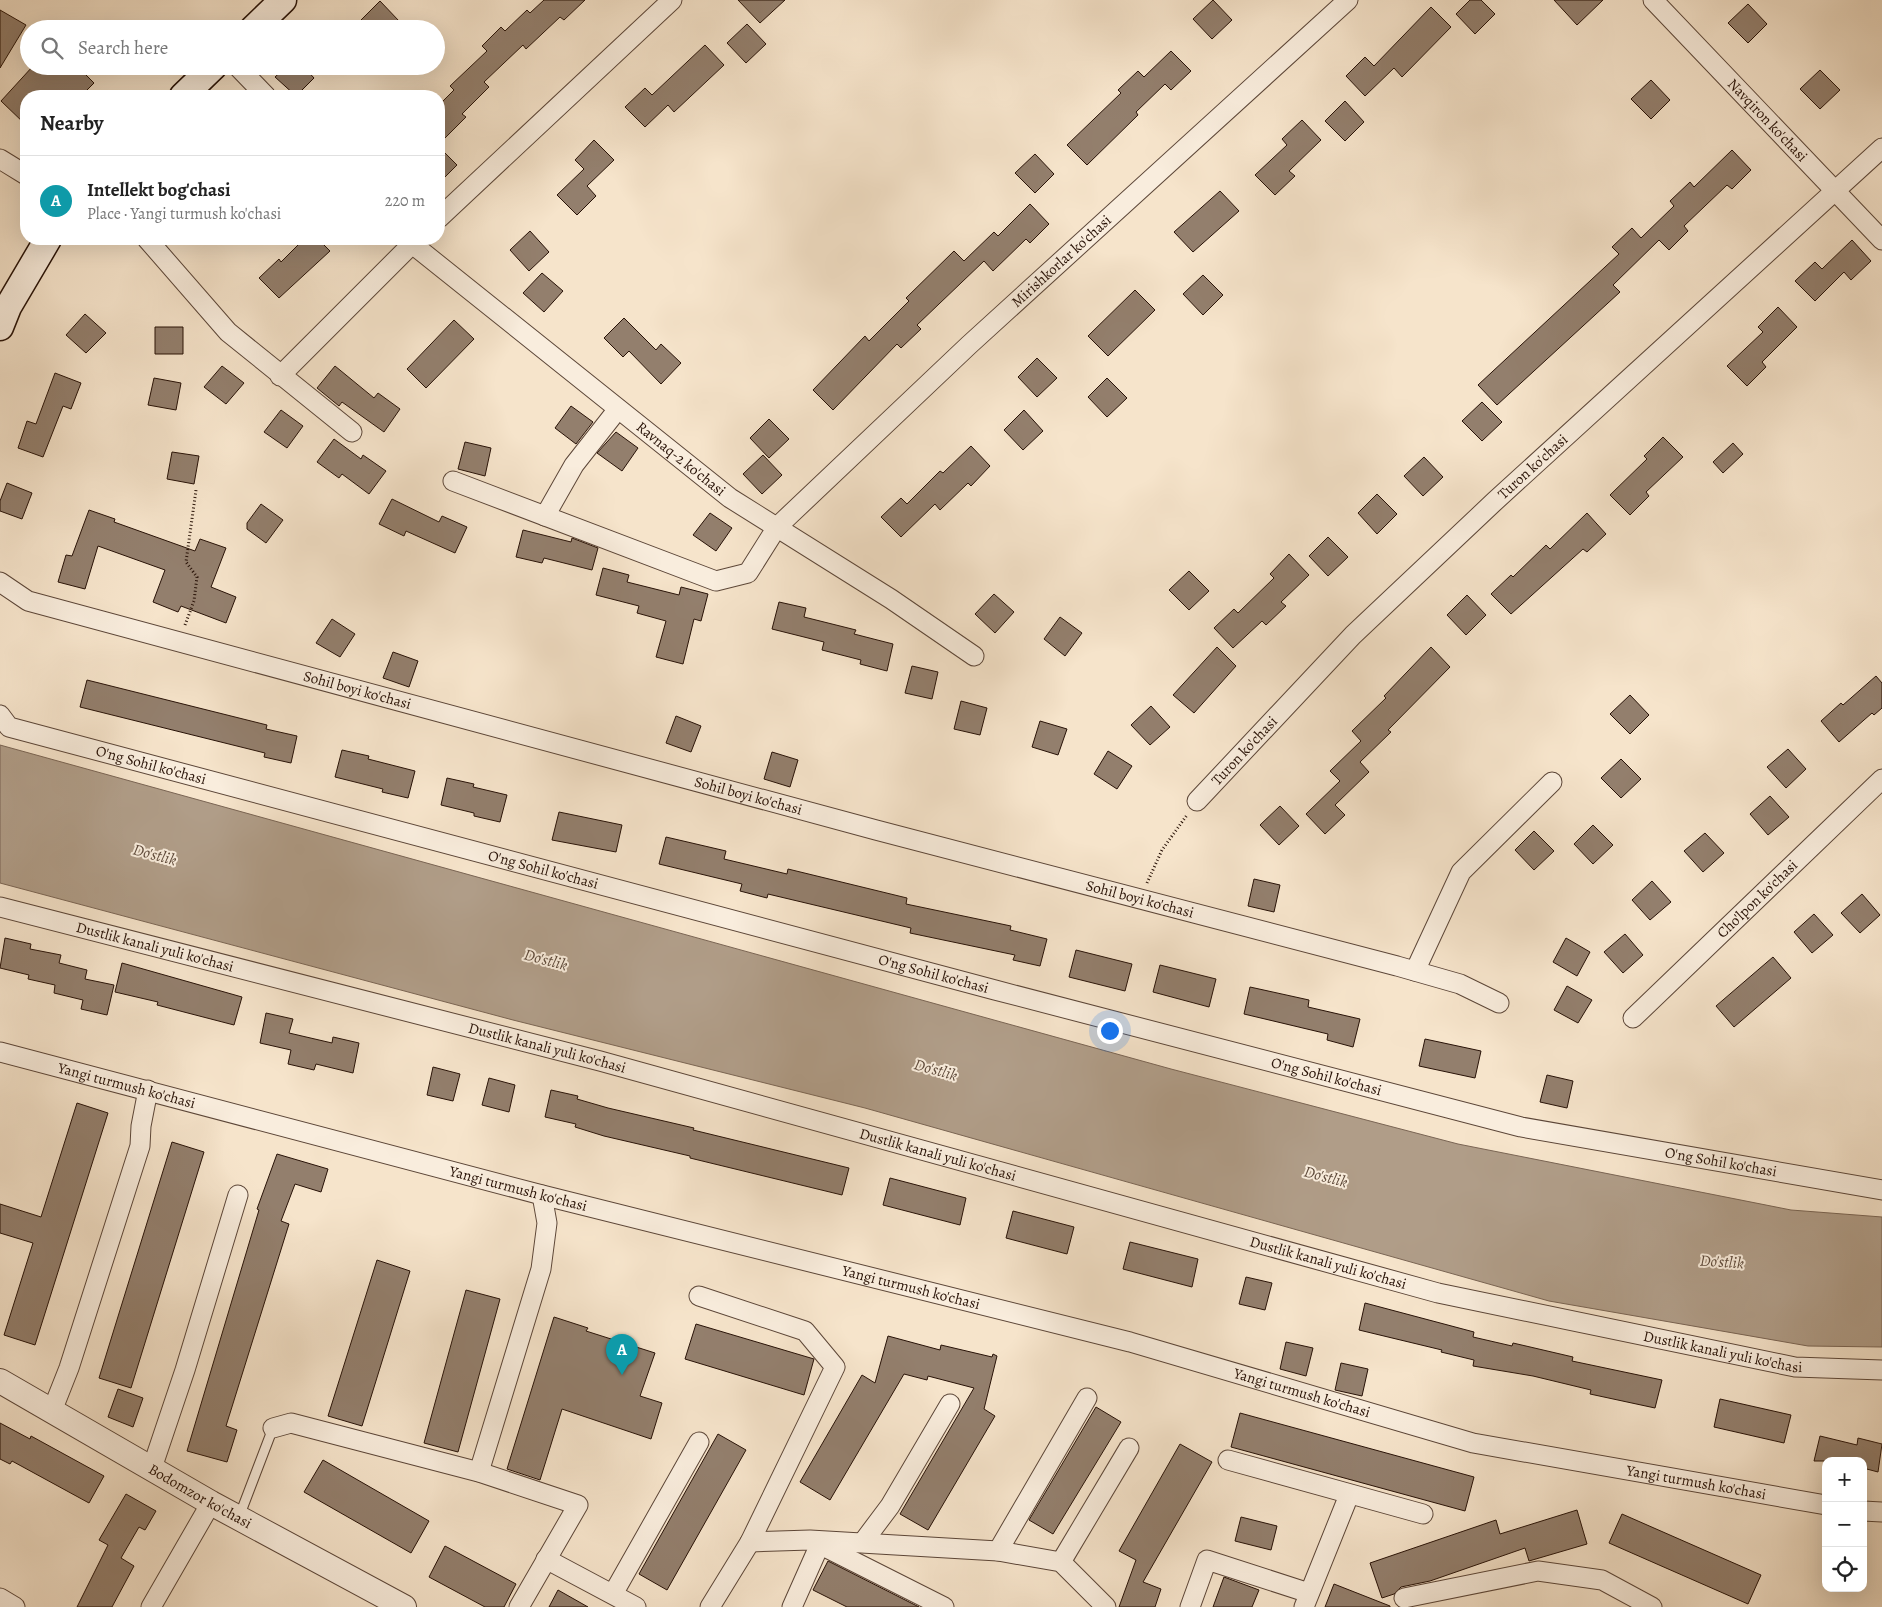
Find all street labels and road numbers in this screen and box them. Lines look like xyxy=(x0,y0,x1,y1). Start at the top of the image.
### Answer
street label: Navqiron ko'chasi xyxy=(1723,74,1812,166)
street label: Mirishkorlar ko'chasi xyxy=(1007,210,1116,312)
street label: Ravnaq-2 ko'chasi xyxy=(632,417,730,501)
street label: Turon ko'chasi xyxy=(1493,430,1572,504)
street label: Sohil boyi ko'chasi xyxy=(301,666,413,714)
street label: Turon ko'chasi xyxy=(1207,712,1282,790)
street label: O'ng Sohil ko'chasi xyxy=(94,741,208,789)
street label: Sohil boyi ko'chasi xyxy=(692,771,804,820)
street label: O'ng Sohil ko'chasi xyxy=(486,845,601,894)
street label: Cho'lpon ko'chasi xyxy=(1712,855,1802,942)
street label: Sohil boyi ko'chasi xyxy=(1084,875,1196,923)
street label: Dustlik kanali yuli ko'chasi xyxy=(74,917,236,977)
street label: O'ng Sohil ko'chasi xyxy=(876,949,991,998)
street label: Dustlik kanali yuli ko'chasi xyxy=(466,1018,628,1078)
street label: O'ng Sohil ko'chasi xyxy=(1269,1052,1384,1100)
street label: Yangi turmush ko'chasi xyxy=(55,1057,198,1113)
street label: Dustlik kanali yuli ko'chasi xyxy=(857,1123,1019,1186)
street label: O'ng Sohil ko'chasi xyxy=(1663,1142,1779,1181)
street label: Yangi turmush ko'chasi xyxy=(446,1161,589,1216)
street label: Dustlik kanali yuli ko'chasi xyxy=(1247,1231,1409,1294)
street label: Yangi turmush ko'chasi xyxy=(839,1260,982,1314)
street label: Dustlik kanali yuli ko'chasi xyxy=(1642,1326,1803,1377)
street label: Yangi turmush ko'chasi xyxy=(1230,1363,1373,1422)
street label: Bodomzor ko'chasi xyxy=(145,1459,255,1533)
street label: Yangi turmush ko'chasi xyxy=(1624,1460,1768,1504)

